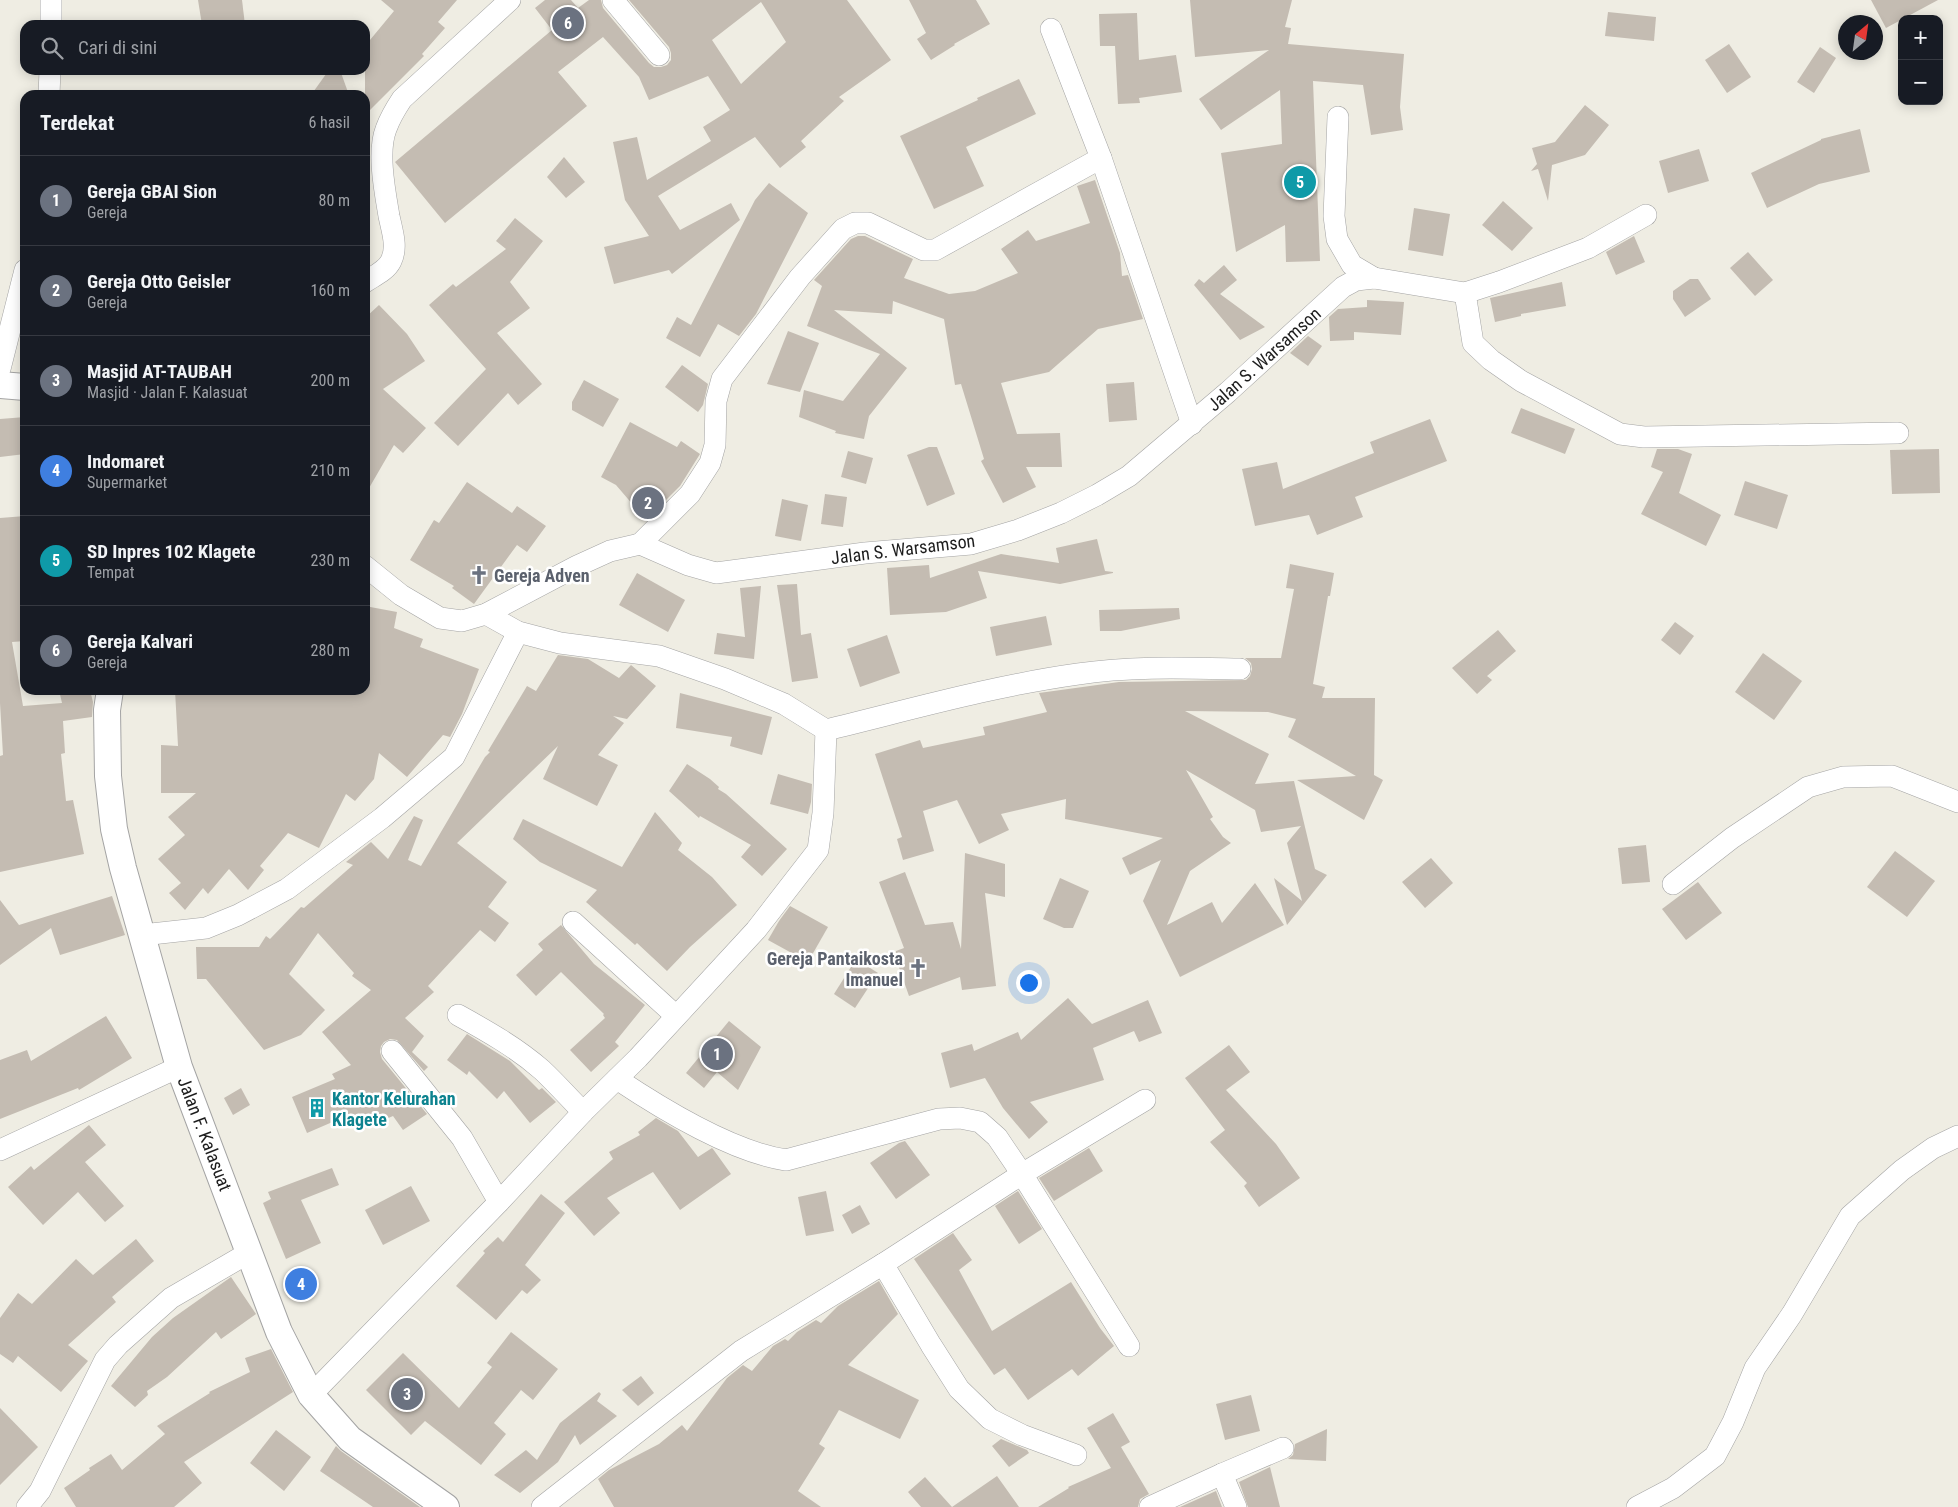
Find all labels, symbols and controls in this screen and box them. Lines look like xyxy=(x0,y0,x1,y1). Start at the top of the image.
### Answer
pin: 6 xyxy=(552,4,584,42)
north arrow xyxy=(1838,15,1883,60)
map controls xyxy=(1898,15,1943,105)
button: + xyxy=(1898,15,1943,60)
search box xyxy=(20,20,370,75)
icon: search xyxy=(38,34,66,62)
text: Cari di sini xyxy=(78,36,157,59)
button: − xyxy=(1898,60,1943,105)
text: Terdekat xyxy=(40,111,114,135)
text: 6 hasil xyxy=(308,113,350,132)
pin: 5 xyxy=(1284,163,1316,201)
text: Gereja GBAI Sion xyxy=(87,180,217,203)
text: 1 xyxy=(52,191,60,210)
text: 80 m xyxy=(318,191,350,210)
text: Gereja xyxy=(87,203,127,222)
text: Gereja Otto Geisler xyxy=(87,270,231,293)
text: 2 xyxy=(52,281,60,300)
text: 160 m xyxy=(311,281,350,300)
text: Gereja xyxy=(87,293,127,312)
street label: Jalan S. Warsamson xyxy=(1203,303,1325,415)
text: Masjid AT-TAUBAH xyxy=(87,360,232,383)
text: 3 xyxy=(52,371,60,390)
text: 200 m xyxy=(311,371,350,390)
text: Masjid · Jalan F. Kalasuat xyxy=(87,383,248,402)
text: Indomaret xyxy=(87,450,164,473)
text: 4 xyxy=(52,461,60,480)
text: 210 m xyxy=(311,461,350,480)
text: Supermarket xyxy=(87,473,167,492)
pin: 2 xyxy=(632,484,664,522)
street label: Jalan S. Warsamson xyxy=(830,530,976,568)
text: SD Inpres 102 Klagete xyxy=(87,540,255,563)
text: 5 xyxy=(52,551,60,570)
text: 230 m xyxy=(311,551,350,570)
text: Tempat xyxy=(87,563,134,582)
church icon: Gereja Adven xyxy=(468,564,490,586)
place label: Gereja Adven xyxy=(494,565,590,586)
text: Gereja Kalvari xyxy=(87,630,193,653)
text: 6 xyxy=(52,641,60,660)
text: 280 m xyxy=(311,641,350,660)
text: Gereja xyxy=(87,653,127,672)
place label: Gereja Pantaikosta Imanuel xyxy=(767,948,903,990)
church icon: Gereja Pantaikosta Imanuel xyxy=(907,957,929,979)
your location xyxy=(1016,970,1042,996)
pin: 1 xyxy=(701,1035,733,1073)
street label: Jalan F. Kalasuat xyxy=(174,1074,236,1194)
place label: Kantor Kelurahan Klagete xyxy=(332,1088,456,1130)
building icon: Kantor Kelurahan Klagete xyxy=(306,1097,328,1119)
pin: 4 xyxy=(285,1265,317,1303)
pin: 3 xyxy=(391,1375,423,1413)

